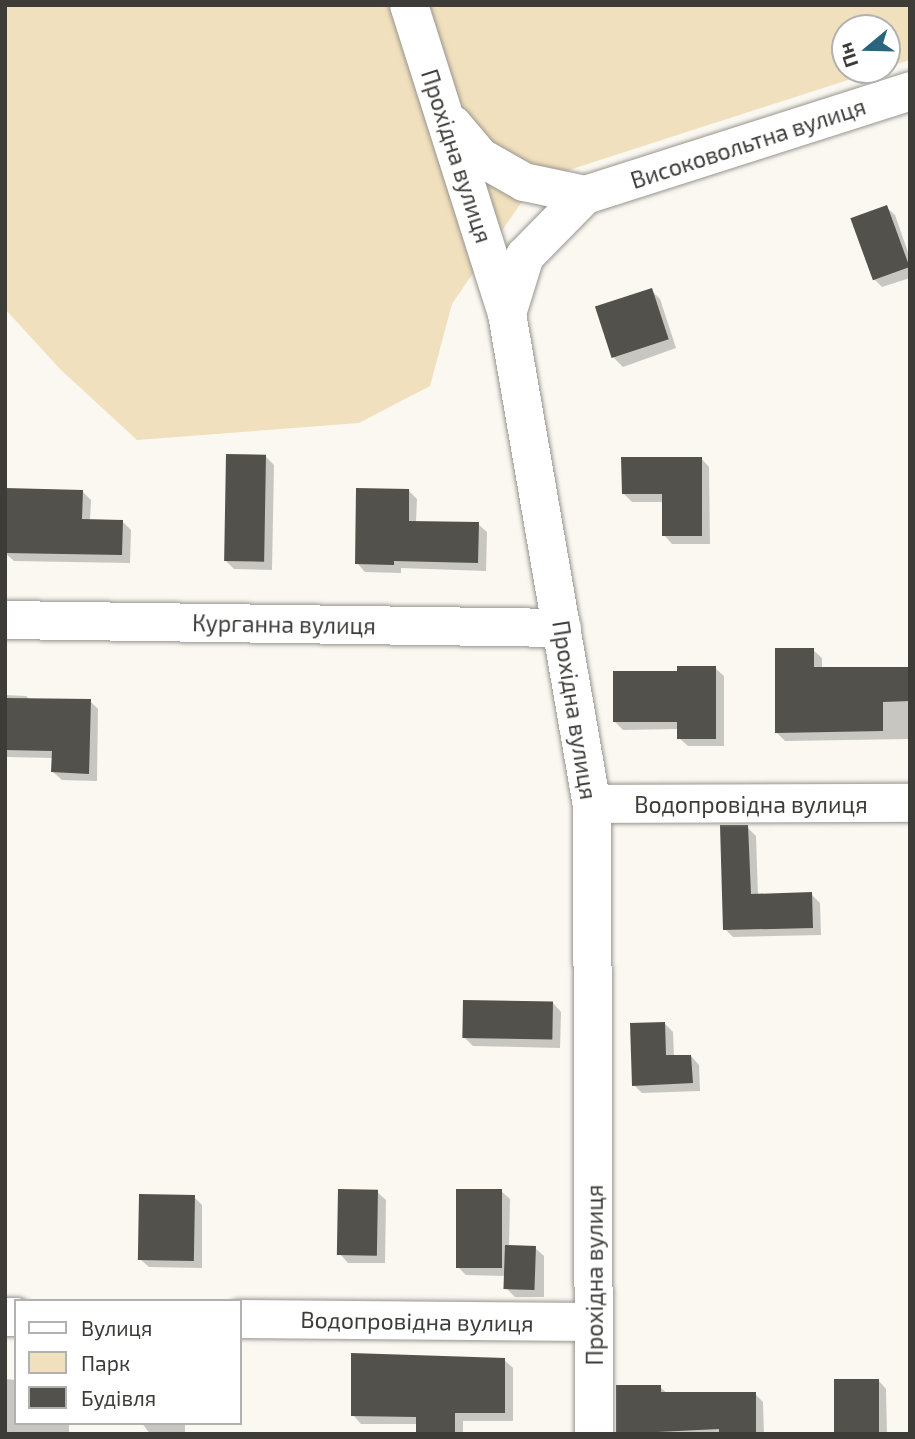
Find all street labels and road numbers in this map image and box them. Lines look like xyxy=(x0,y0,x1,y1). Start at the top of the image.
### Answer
street label: Прохідна вулиця xyxy=(416,66,498,246)
street label: Високовольтна вулиця xyxy=(627,92,869,194)
street label: Курганна вулиця xyxy=(192,609,376,639)
street label: Прохідна вулиця xyxy=(547,618,603,802)
street label: Водопровідна вулиця xyxy=(634,790,868,818)
street label: Прохідна вулиця xyxy=(580,1184,608,1366)
street label: Водопровідна вулиця xyxy=(300,1305,534,1337)

